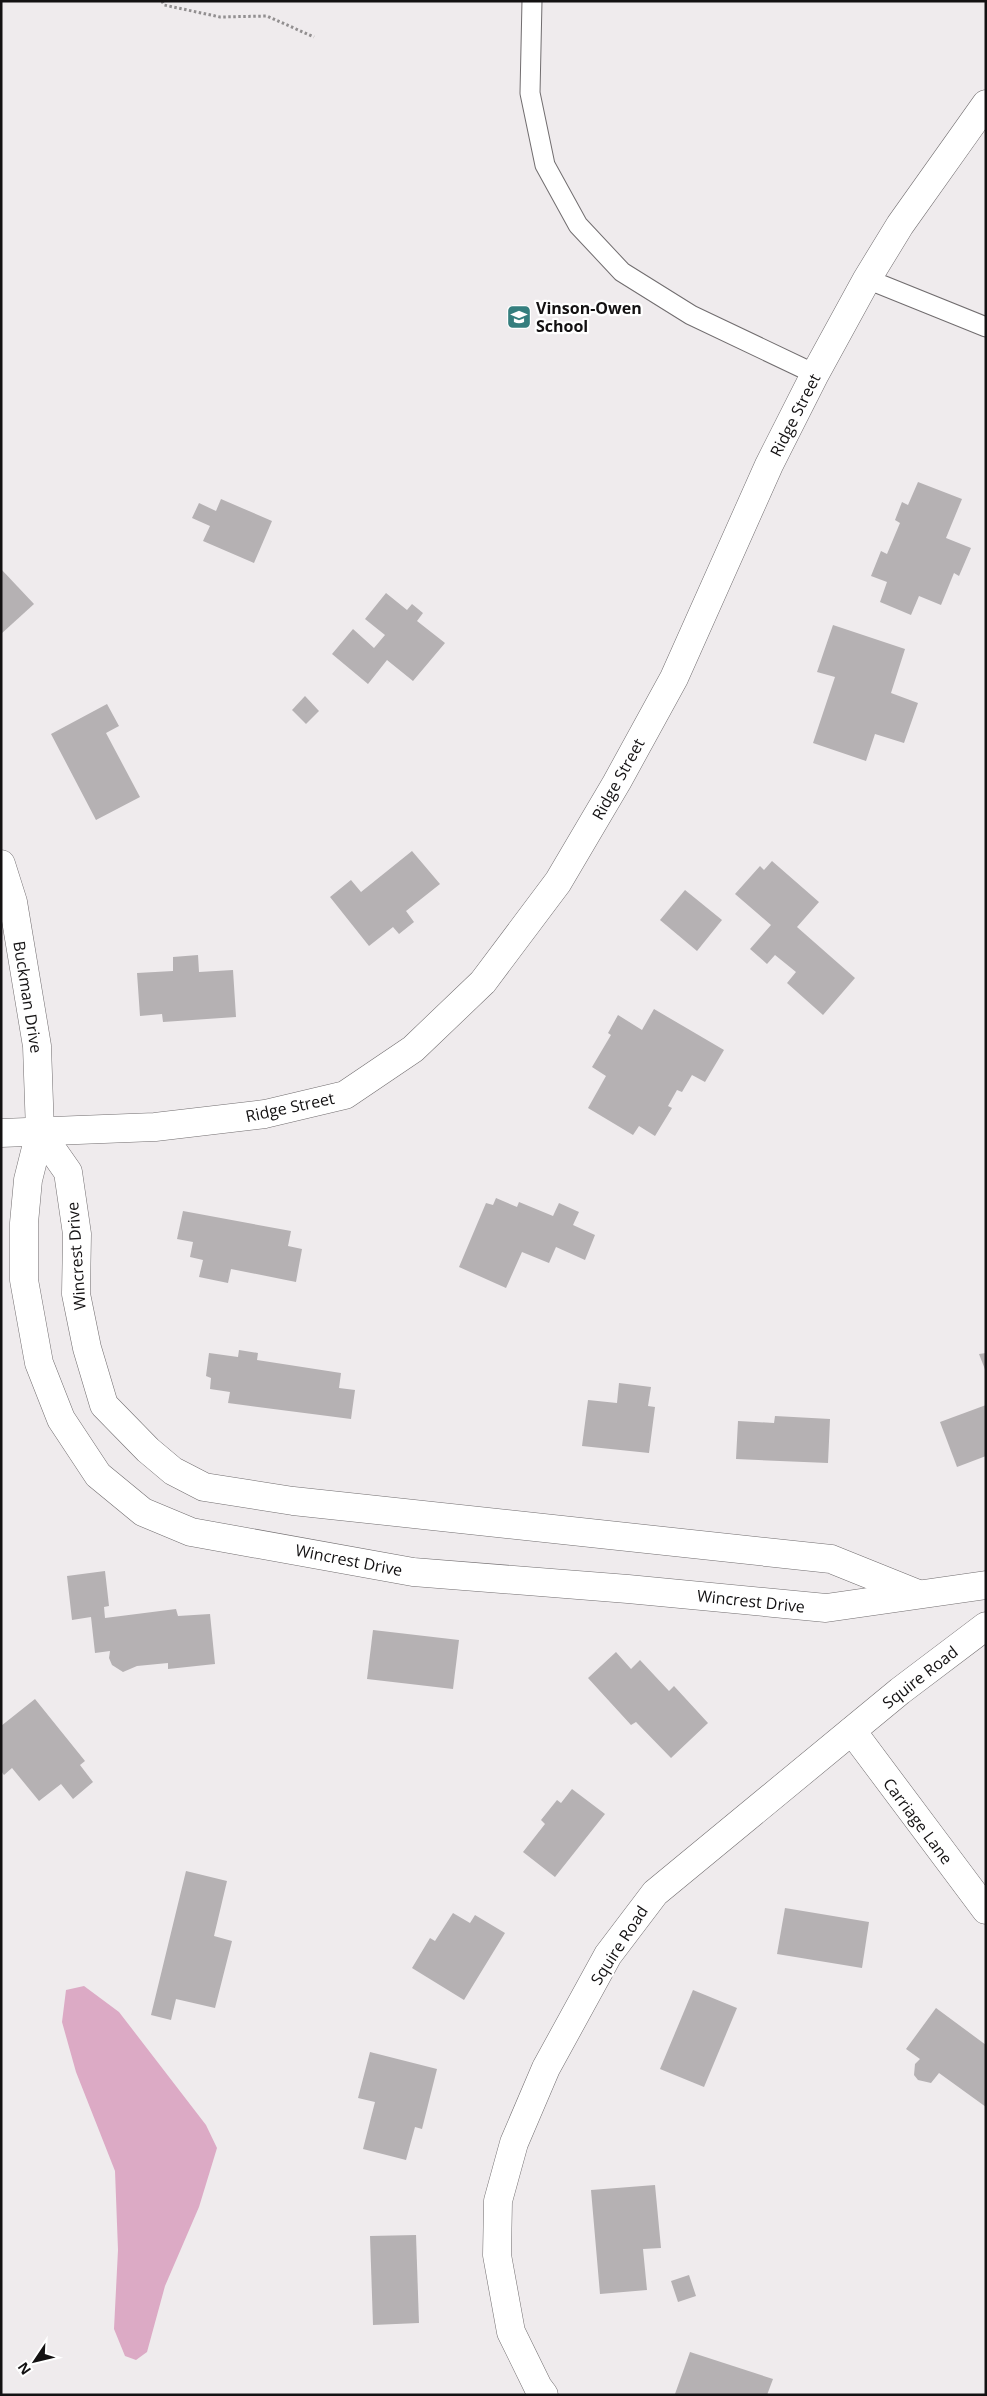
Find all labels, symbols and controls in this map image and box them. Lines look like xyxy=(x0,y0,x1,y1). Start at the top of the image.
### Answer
place label: Vinson-Owen School xyxy=(536,297,642,337)
school or university icon: Vinson-Owen School xyxy=(506,304,532,330)
street label: Ridge Street xyxy=(765,370,825,460)
street label: Ridge Street xyxy=(587,734,650,824)
street label: Buckman Drive xyxy=(8,939,48,1055)
street label: Ridge Street xyxy=(244,1087,337,1127)
street label: Wincrest Drive xyxy=(61,1201,91,1311)
street label: Wincrest Drive xyxy=(294,1539,404,1581)
street label: Wincrest Drive xyxy=(696,1584,806,1618)
street label: Squire Road xyxy=(878,1641,962,1713)
street label: Carriage Lane xyxy=(878,1773,958,1869)
street label: Squire Road xyxy=(585,1901,653,1989)
north arrow xyxy=(10,2336,60,2386)
text: N xyxy=(13,2359,35,2379)

